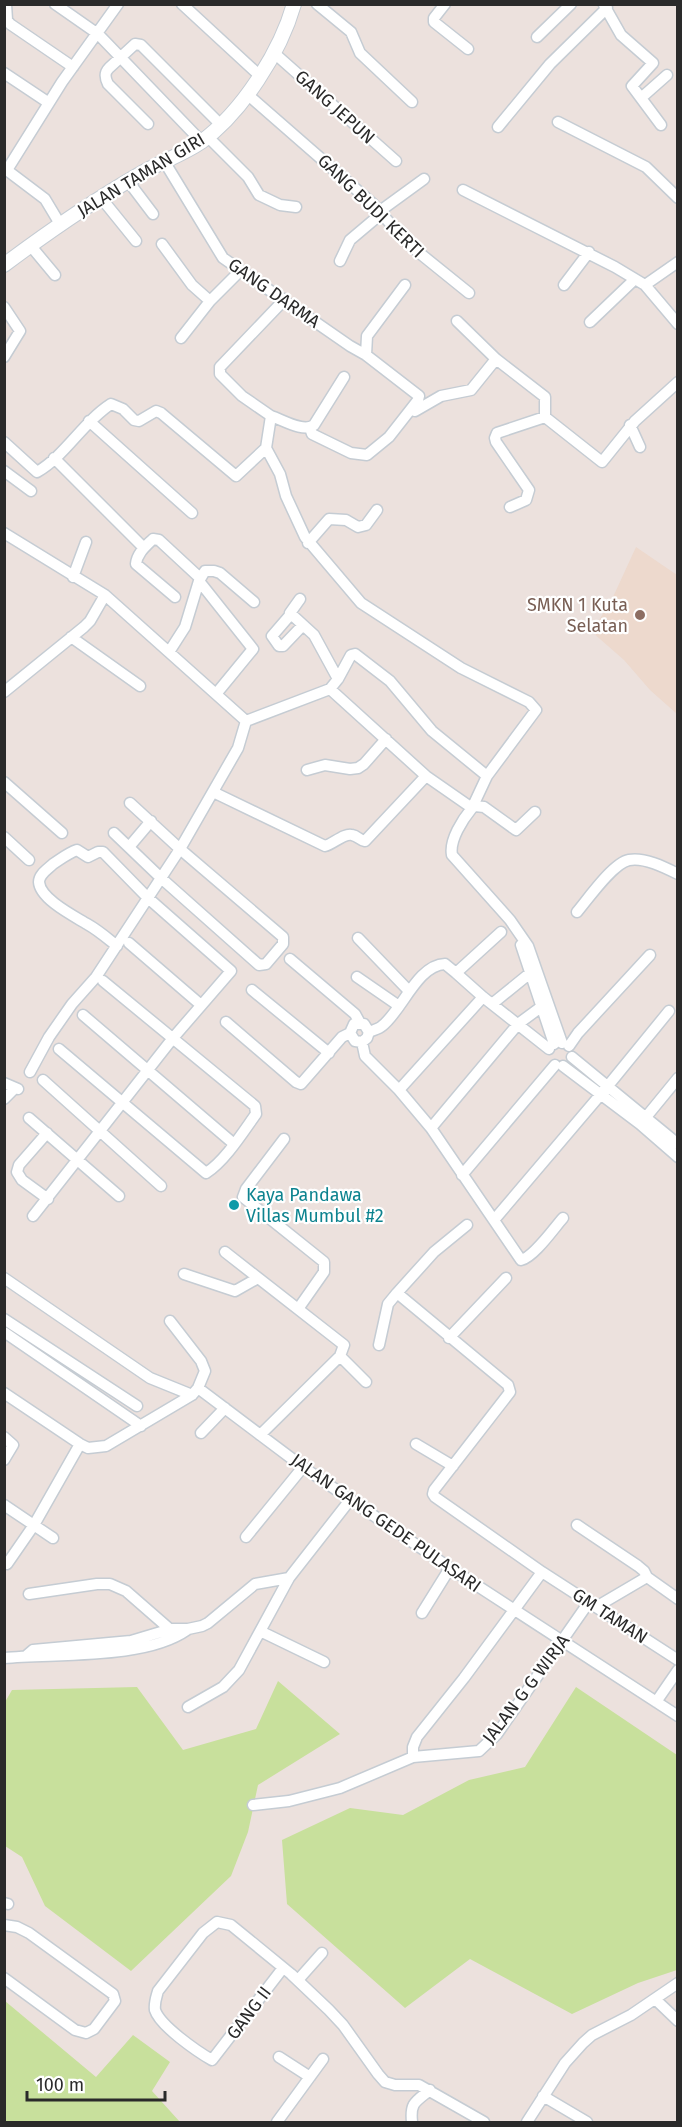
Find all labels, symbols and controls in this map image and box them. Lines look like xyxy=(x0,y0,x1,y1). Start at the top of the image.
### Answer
street label: GANG JEPUN xyxy=(291,65,379,149)
street label: JALAN TAMAN GIRI xyxy=(73,128,209,222)
street label: GANG BUDI KERTI xyxy=(313,149,429,263)
street label: GANG DARMA xyxy=(224,253,325,333)
place label: SMKN 1 Kuta Selatan xyxy=(527,594,628,637)
marker: SMKN 1 Kuta Selatan xyxy=(633,608,647,622)
place label: Kaya Pandawa Villas Mumbul #2 xyxy=(246,1184,384,1227)
marker: Kaya Pandawa Villas Mumbul #2 xyxy=(227,1198,241,1212)
street label: JALAN GANG GEDE PULASARI xyxy=(287,1449,485,1597)
street label: GM TAMAN xyxy=(568,1583,652,1649)
street label: JALAN G G WIRJA xyxy=(478,1629,575,1748)
street label: GANG II xyxy=(222,1982,276,2044)
scale bar xyxy=(27,2064,165,2102)
text: 100 m xyxy=(36,2074,84,2096)

